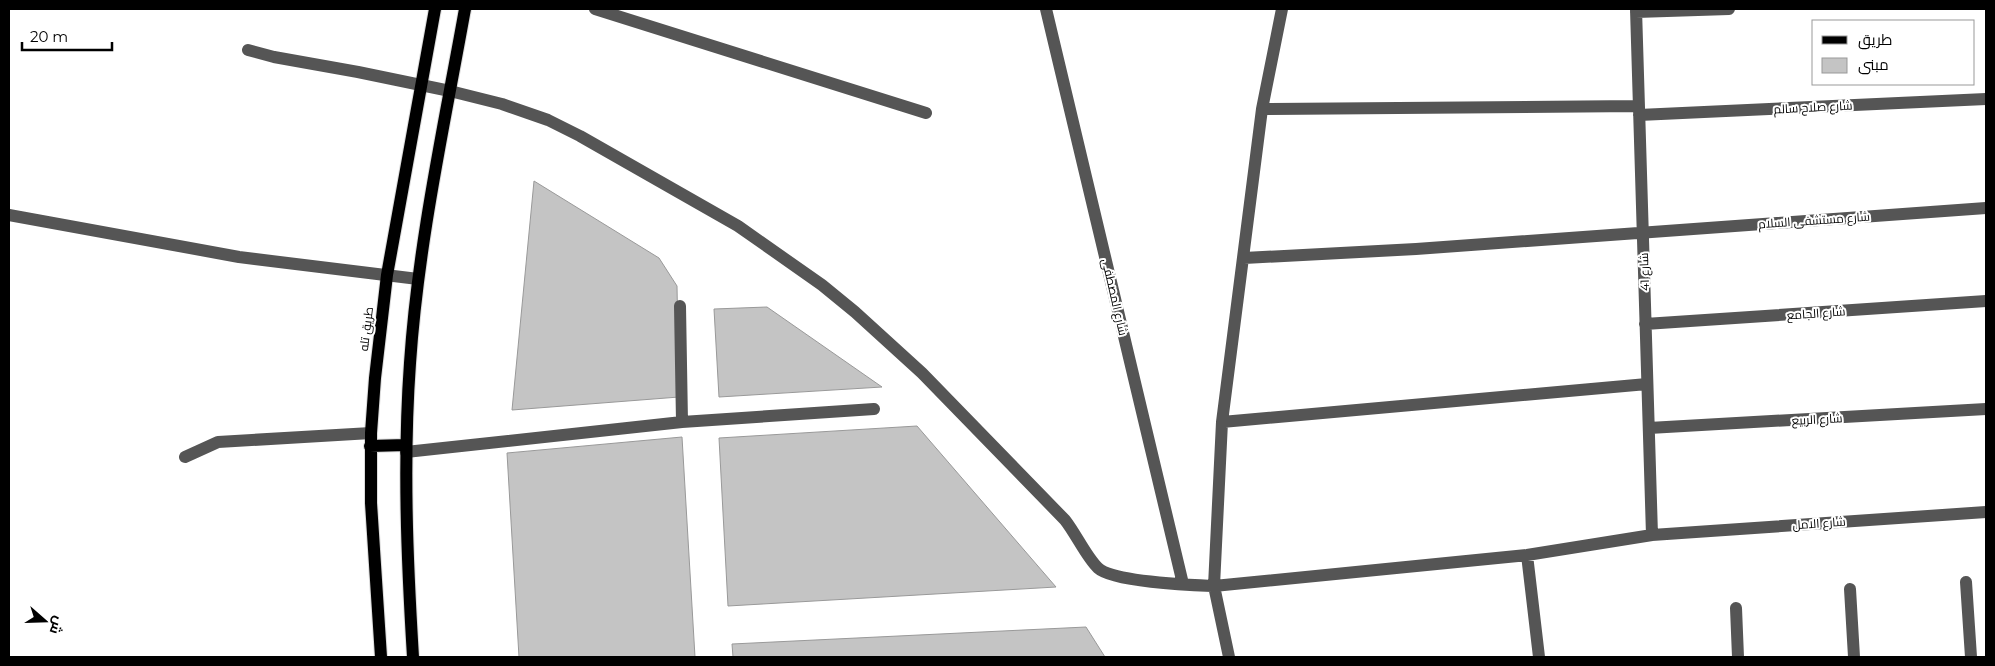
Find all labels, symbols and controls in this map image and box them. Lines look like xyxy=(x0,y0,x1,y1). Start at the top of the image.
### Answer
scale bar xyxy=(22,20,112,52)
legend xyxy=(1812,20,1975,85)
text: 20 m xyxy=(30,27,68,46)
text: طريق xyxy=(1858,30,1892,50)
text: مبنى xyxy=(1858,55,1889,75)
street label: شارع صلاح سالم xyxy=(1773,97,1853,118)
street label: شارع مستشفى السلام xyxy=(1758,209,1871,232)
street label: شارع 41 xyxy=(1636,252,1653,291)
street label: شارع المصطفى xyxy=(1098,257,1131,337)
street label: شارع الجامع xyxy=(1786,303,1846,324)
street label: طريق تله xyxy=(356,306,376,352)
street label: شارع الربيع xyxy=(1791,410,1843,429)
street label: شارع الامل xyxy=(1792,514,1846,533)
north arrow xyxy=(20,596,70,646)
text: ش xyxy=(46,614,69,637)

